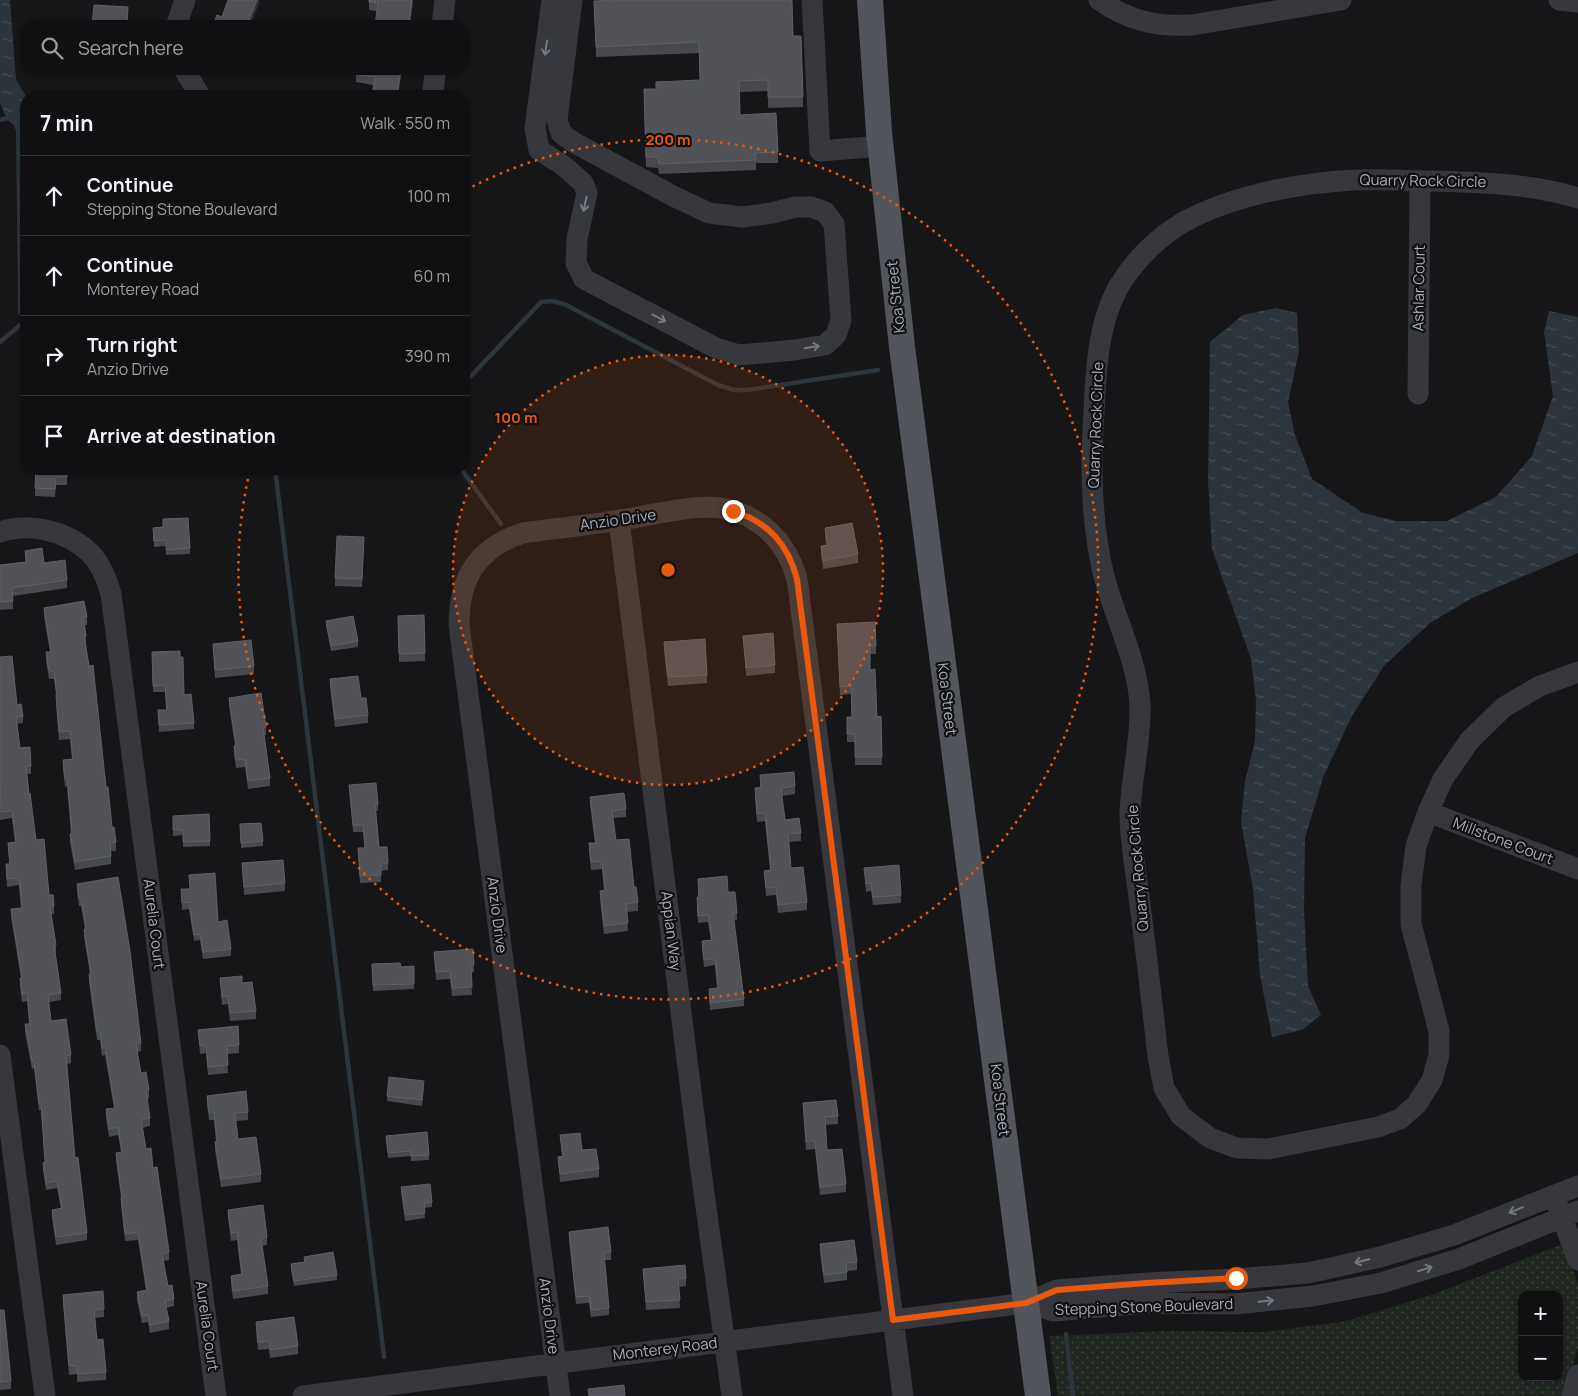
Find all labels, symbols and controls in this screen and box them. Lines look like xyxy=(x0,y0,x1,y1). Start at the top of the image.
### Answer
search box xyxy=(20,20,470,75)
icon: search xyxy=(38,34,66,62)
text: Search here xyxy=(78,35,184,61)
one-way arrow xyxy=(541,40,551,56)
text: 7 min xyxy=(40,109,93,137)
text: Walk · 550 m xyxy=(360,112,450,134)
text: 200 m xyxy=(645,129,691,150)
street label: Quarry Rock Circle xyxy=(1360,169,1487,192)
text: Continue xyxy=(87,172,173,198)
icon: ahead xyxy=(40,182,68,210)
text: 100 m xyxy=(407,185,450,207)
one-way arrow xyxy=(579,195,589,211)
text: Stepping Stone Boulevard xyxy=(87,198,278,220)
street label: Ashlar Court xyxy=(1407,245,1430,331)
text: Continue xyxy=(87,252,173,278)
street label: Koa Street xyxy=(881,260,910,334)
icon: ahead xyxy=(40,262,68,290)
text: 60 m xyxy=(414,265,450,287)
text: Monterey Road xyxy=(87,278,199,300)
one-way arrow xyxy=(651,313,666,323)
text: Turn right xyxy=(87,332,177,358)
icon: right xyxy=(40,342,68,370)
one-way arrow xyxy=(804,342,820,352)
text: 390 m xyxy=(405,345,450,367)
text: Anzio Drive xyxy=(87,358,169,380)
street label: Quarry Rock Circle xyxy=(1083,361,1108,489)
text: 100 m xyxy=(495,407,537,428)
icon: arrive xyxy=(40,422,68,450)
text: Arrive at destination xyxy=(87,423,276,449)
route end xyxy=(722,500,745,523)
street label: Anzio Drive xyxy=(578,504,658,535)
centre of rings xyxy=(659,561,677,579)
street label: Koa Street xyxy=(933,662,962,736)
street label: Quarry Rock Circle xyxy=(1122,804,1153,932)
street label: Millstone Court xyxy=(1450,812,1556,869)
street label: Anzio Drive xyxy=(482,876,513,955)
street label: Aurelia Court xyxy=(139,878,170,970)
street label: Appian Way xyxy=(656,890,687,972)
street label: Koa Street xyxy=(986,1063,1015,1137)
one-way arrow xyxy=(1509,1206,1525,1215)
one-way arrow xyxy=(1355,1257,1371,1266)
one-way arrow xyxy=(1417,1264,1432,1273)
route start xyxy=(1225,1267,1248,1290)
street label: Anzio Drive xyxy=(534,1277,565,1356)
street label: Aurelia Court xyxy=(191,1280,224,1372)
map controls xyxy=(1518,1291,1563,1381)
button: + xyxy=(1518,1291,1563,1336)
street label: Stepping Stone Boulevard xyxy=(1054,1293,1234,1320)
one-way arrow xyxy=(1258,1296,1274,1306)
street label: Monterey Road xyxy=(611,1332,718,1365)
button: − xyxy=(1518,1336,1563,1381)

